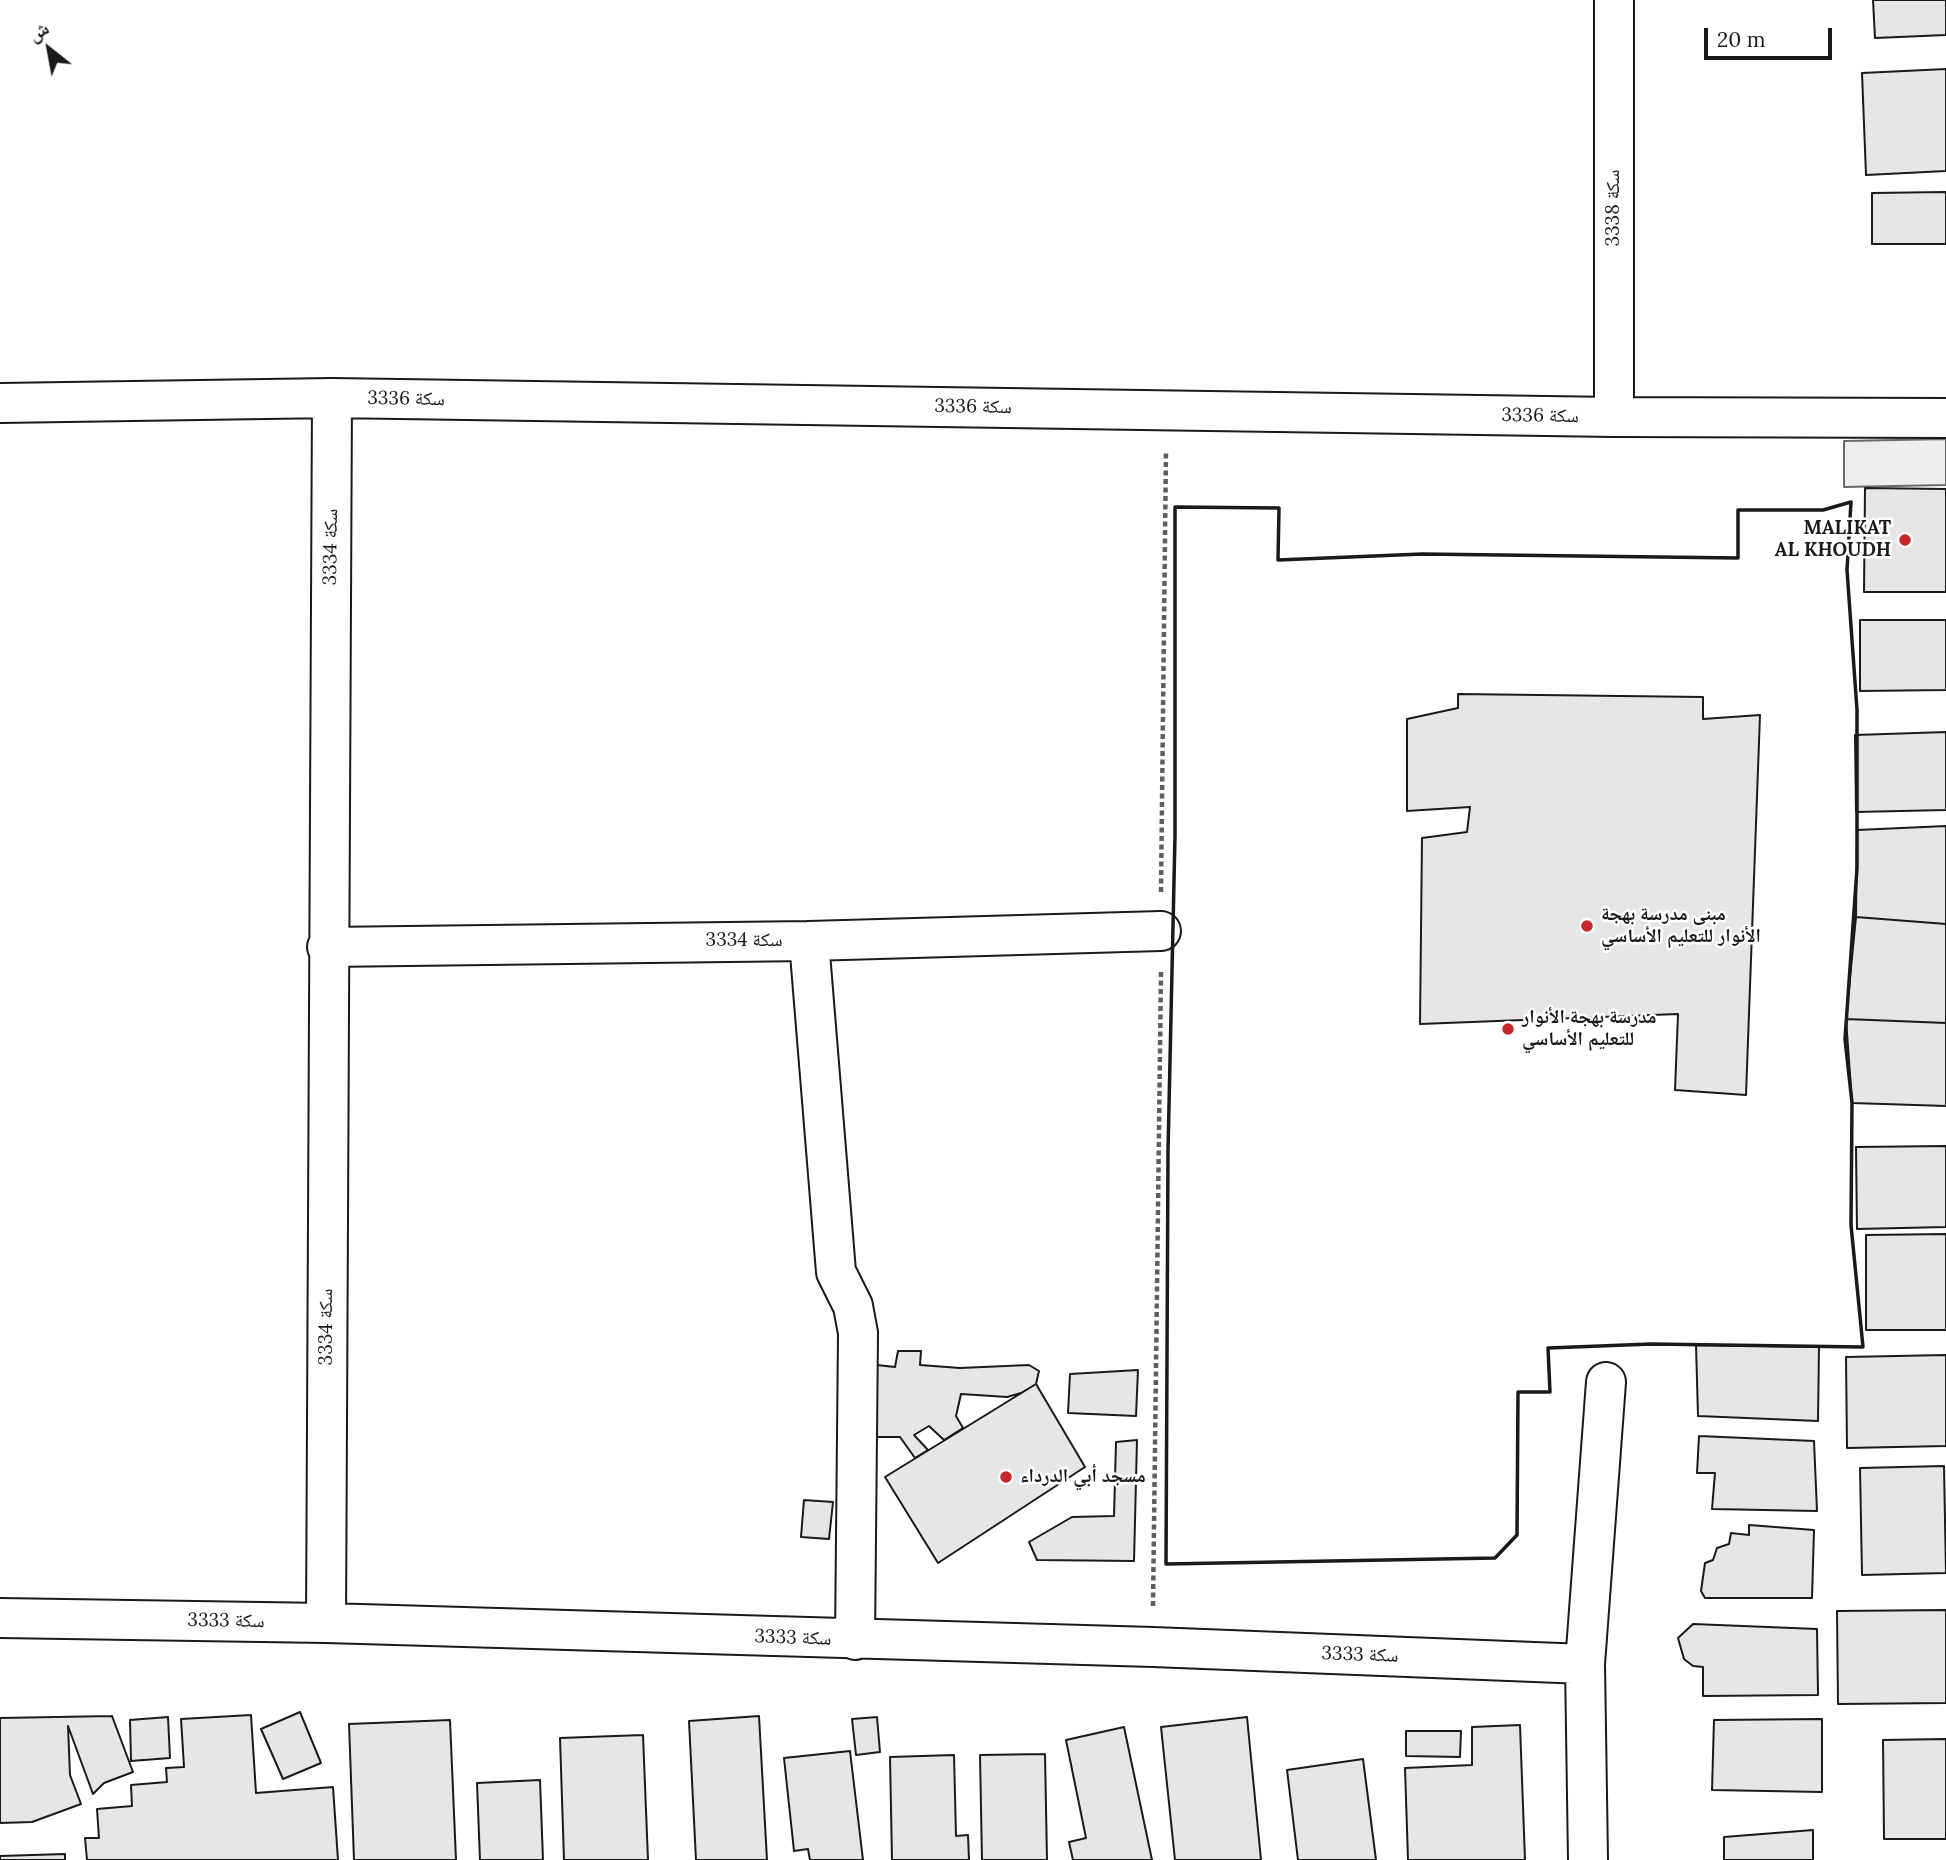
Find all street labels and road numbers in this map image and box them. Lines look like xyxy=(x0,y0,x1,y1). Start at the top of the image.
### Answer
street label: سكة 3338 xyxy=(1603,169,1625,247)
street label: سكة 3336 xyxy=(367,387,445,411)
street label: سكة 3336 xyxy=(934,395,1012,419)
street label: سكة 3336 xyxy=(1501,404,1579,428)
street label: سكة 3334 xyxy=(319,508,343,586)
street label: سكة 3334 xyxy=(706,930,782,952)
street label: سكة 3334 xyxy=(316,1289,338,1365)
street label: سكة 3333 xyxy=(187,1609,265,1633)
street label: سكة 3333 xyxy=(754,1625,832,1651)
street label: سكة 3333 xyxy=(1321,1642,1399,1668)

